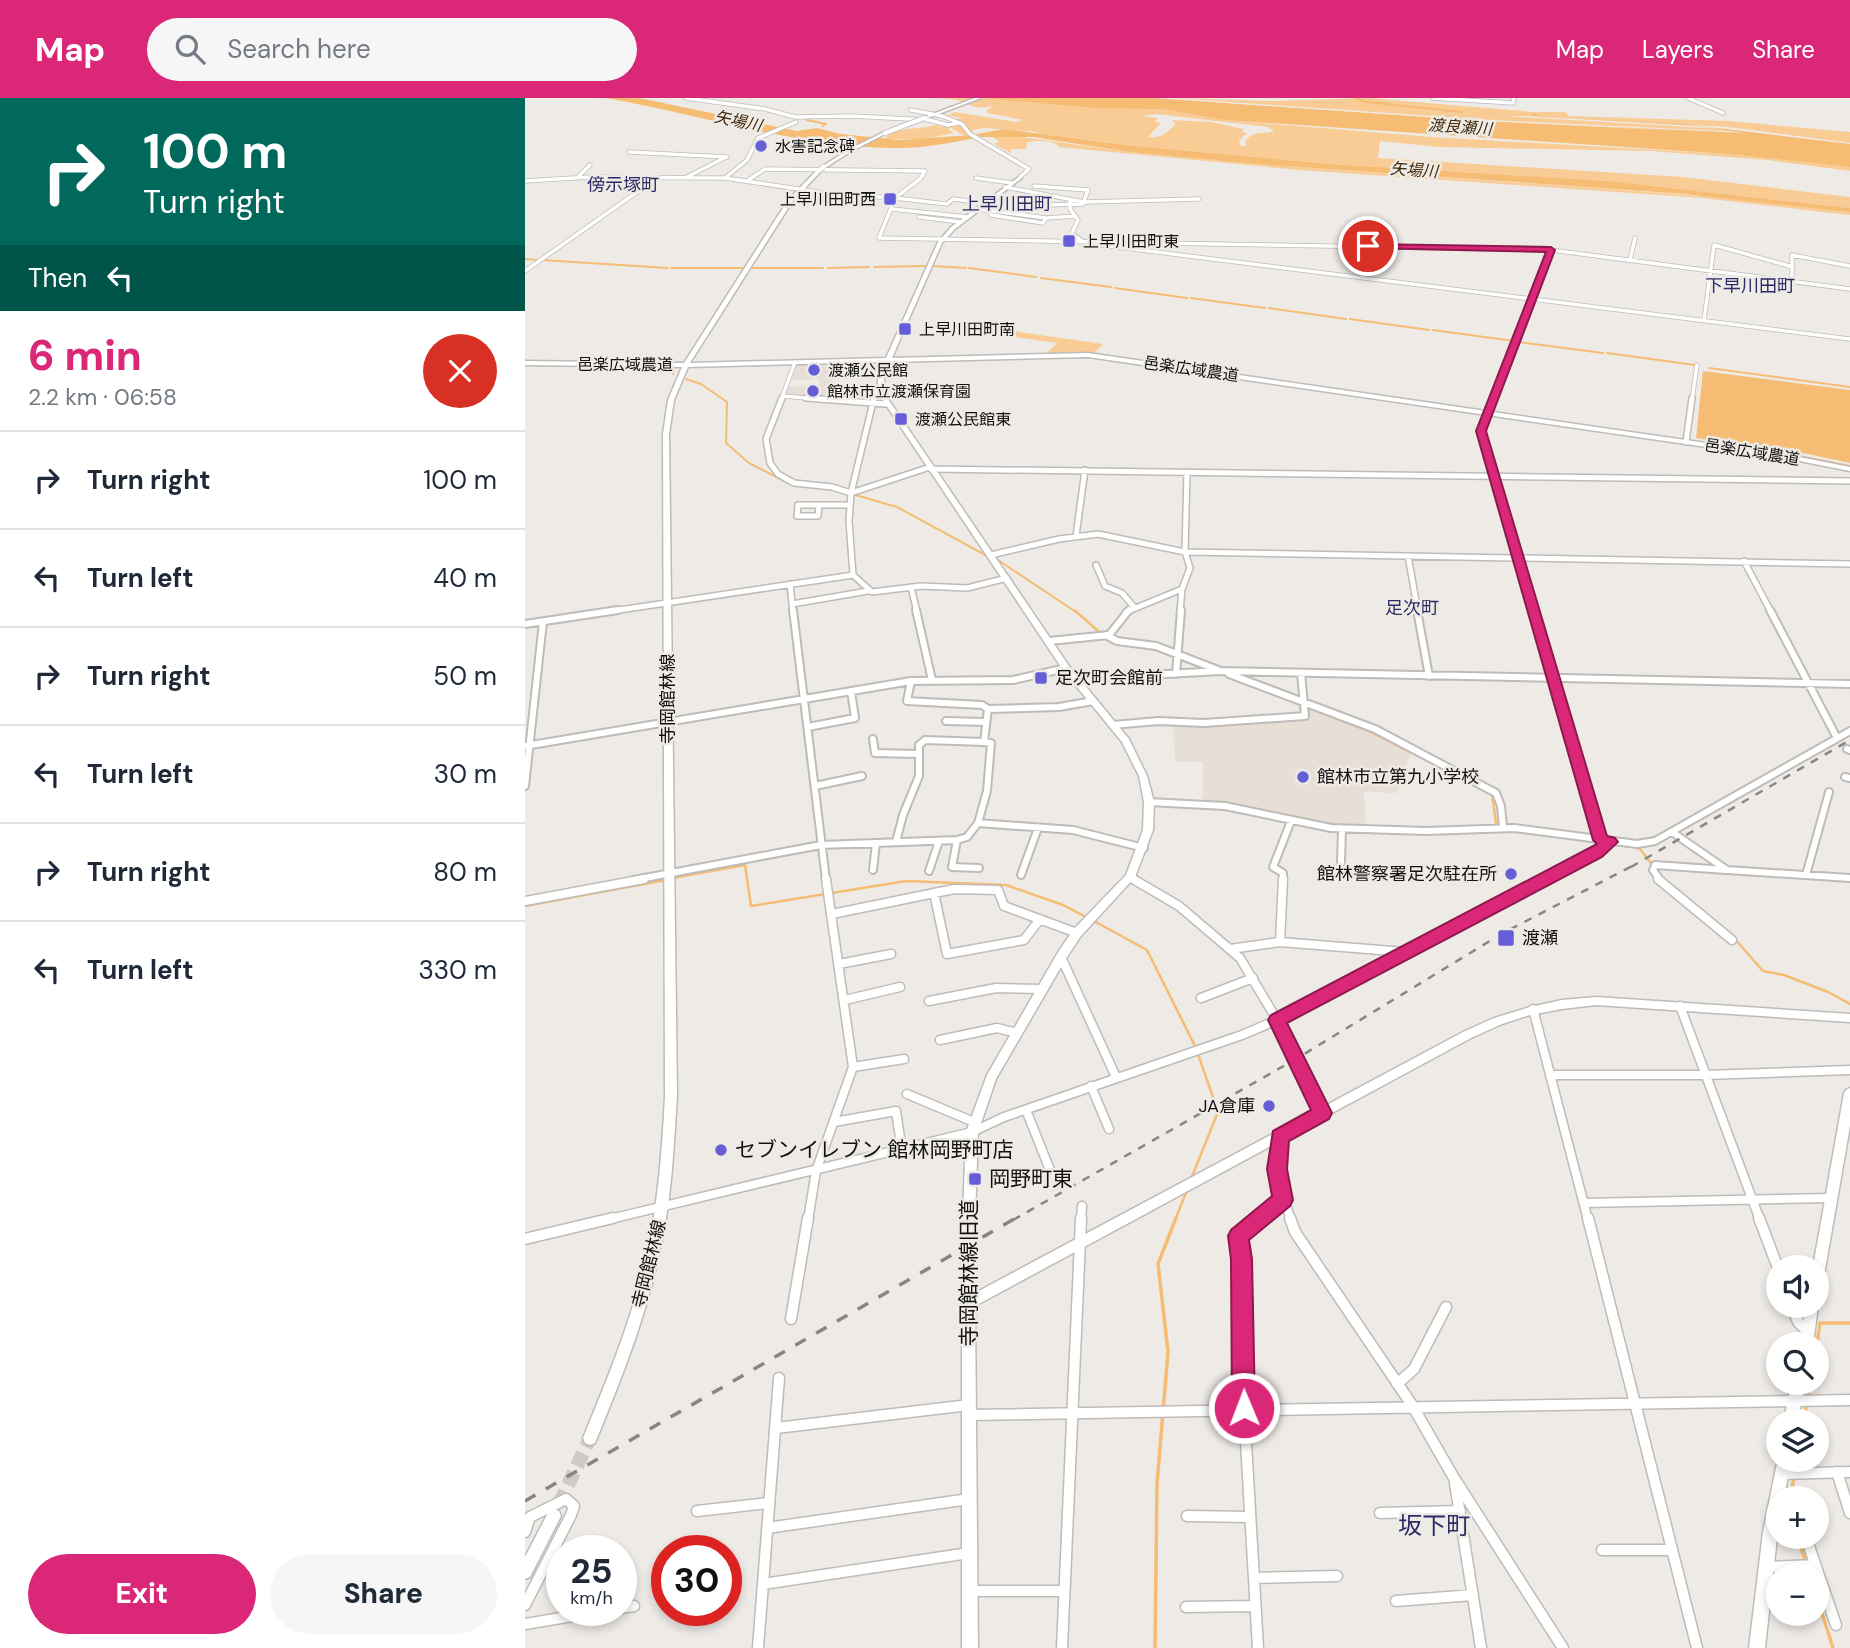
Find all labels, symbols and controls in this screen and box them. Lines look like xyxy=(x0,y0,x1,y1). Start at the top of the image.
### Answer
search box xyxy=(147,18,637,81)
text: Map xyxy=(35,28,105,71)
icon: search xyxy=(171,30,209,68)
text: Search here xyxy=(227,32,371,66)
text: Map xyxy=(1556,34,1604,65)
text: Layers xyxy=(1642,34,1714,65)
text: Share xyxy=(1752,34,1815,65)
water label: 矢場川 xyxy=(712,106,766,137)
water label: 渡良瀬川 xyxy=(1427,114,1495,140)
text: 100 m xyxy=(143,119,287,183)
icon: right xyxy=(28,126,119,217)
place label: 水害記念碑 xyxy=(775,136,855,157)
marker: 水害記念碑 xyxy=(753,138,769,154)
water label: 矢場川 xyxy=(1389,158,1441,182)
district label: 傍示塚町 xyxy=(587,173,659,197)
text: Turn right xyxy=(143,181,285,223)
place label: 上早川田町西 xyxy=(780,189,876,210)
marker: 上早川田町西 xyxy=(882,191,898,207)
district label: 上早川田町 xyxy=(962,192,1052,216)
pin xyxy=(1338,216,1398,276)
icon: arrive xyxy=(1349,227,1387,265)
place label: 上早川田町東 xyxy=(1083,231,1179,252)
marker: 上早川田町東 xyxy=(1061,233,1077,249)
icon: left xyxy=(101,259,139,297)
text: Then xyxy=(28,261,87,295)
district label: 下早川田町 xyxy=(1705,274,1795,298)
place label: 上早川田町南 xyxy=(919,319,1015,340)
marker: 上早川田町南 xyxy=(897,321,913,337)
text: 6 min xyxy=(28,328,142,383)
button: close xyxy=(423,334,497,408)
street label: 邑楽広域農道 xyxy=(1142,352,1240,386)
street label: 邑楽広域農道 xyxy=(577,354,673,375)
place label: 渡瀬公民館 xyxy=(828,360,908,381)
marker: 渡瀬公民館 xyxy=(806,362,822,378)
place label: 館林市立渡瀬保育園 xyxy=(827,381,971,402)
text: 2.2 km · 06:58 xyxy=(28,382,177,412)
marker: 館林市立渡瀬保育園 xyxy=(805,383,821,399)
place label: 渡瀬公民館東 xyxy=(915,409,1011,430)
marker: 渡瀬公民館東 xyxy=(893,411,909,427)
street label: 邑楽広域農道 xyxy=(1703,434,1801,470)
icon: right xyxy=(28,461,66,499)
text: Turn right xyxy=(87,463,211,497)
text: 100 m xyxy=(423,463,497,497)
icon: left xyxy=(28,559,66,597)
text: Turn left xyxy=(87,561,194,595)
text: 40 m xyxy=(433,561,497,595)
district label: 足次町 xyxy=(1385,596,1439,620)
street label: 寺岡館林線 xyxy=(656,654,680,744)
icon: right xyxy=(28,657,66,695)
text: Turn right xyxy=(87,659,211,693)
text: 50 m xyxy=(433,659,497,693)
place label: 足次町会館前 xyxy=(1055,666,1163,690)
marker: 足次町会館前 xyxy=(1033,670,1049,686)
icon: left xyxy=(28,755,66,793)
text: Turn left xyxy=(87,757,194,791)
text: 30 m xyxy=(434,757,497,791)
place label: 館林市立第九小学校 xyxy=(1317,765,1479,789)
marker: 館林市立第九小学校 xyxy=(1295,769,1311,785)
icon: right xyxy=(28,853,66,891)
text: Turn right xyxy=(87,855,211,889)
text: 80 m xyxy=(433,855,497,889)
place label: 館林警察署足次駐在所 xyxy=(1317,862,1497,886)
marker: 館林警察署足次駐在所 xyxy=(1503,866,1519,882)
place label: 渡瀬 xyxy=(1522,926,1558,950)
marker: 渡瀬 xyxy=(1496,928,1516,948)
icon: left xyxy=(28,951,66,989)
text: Turn left xyxy=(87,953,194,987)
text: 330 m xyxy=(418,953,497,987)
place label: JA倉庫 xyxy=(1199,1094,1255,1118)
marker: JA倉庫 xyxy=(1261,1098,1277,1114)
place label: セブンイレブン 館林岡野町店 xyxy=(735,1136,1014,1164)
marker: セブンイレブン 館林岡野町店 xyxy=(713,1142,729,1158)
place label: 岡野町東 xyxy=(989,1165,1073,1193)
marker: 岡野町東 xyxy=(967,1171,983,1187)
street label: 寺岡館林線旧道 xyxy=(955,1200,983,1347)
street label: 寺岡館林線 xyxy=(626,1217,672,1311)
map controls xyxy=(1766,1255,1829,1626)
button: sound xyxy=(1766,1255,1829,1318)
button: search xyxy=(1766,1332,1829,1395)
position arrow xyxy=(1207,1371,1281,1445)
button: layers xyxy=(1766,1409,1829,1472)
button: + xyxy=(1766,1486,1829,1549)
district label: 坂下町 xyxy=(1398,1510,1470,1541)
speed limit sign: 30 xyxy=(651,1535,742,1626)
text: 25 xyxy=(571,1548,612,1594)
button: Exit xyxy=(28,1554,256,1634)
button: Share xyxy=(270,1554,497,1634)
button: − xyxy=(1766,1563,1829,1626)
text: km/h xyxy=(570,1586,613,1610)

